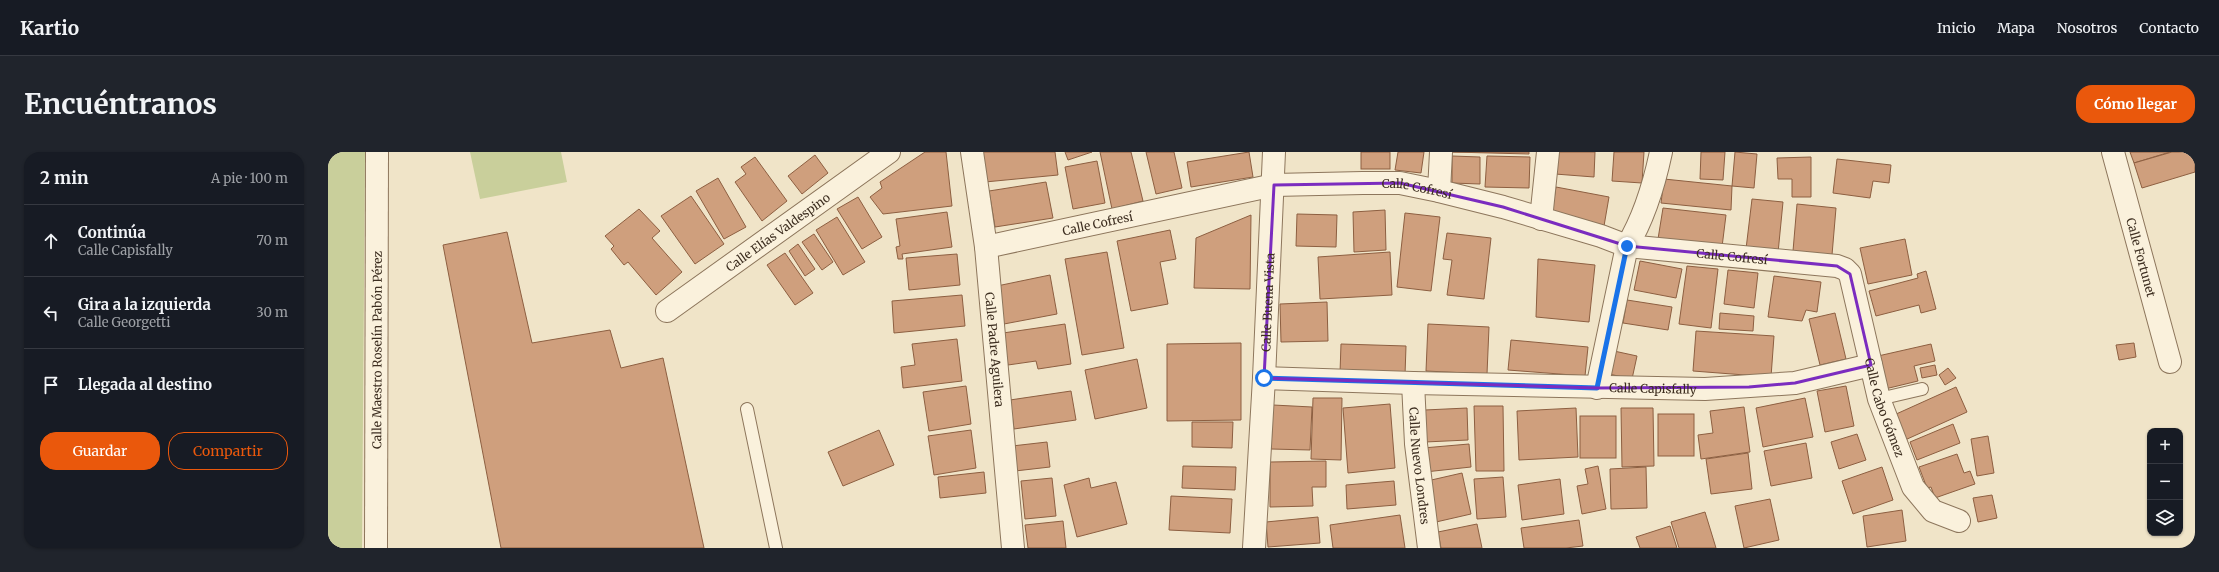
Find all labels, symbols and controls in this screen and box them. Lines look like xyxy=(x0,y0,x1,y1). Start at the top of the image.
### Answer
text: Kartio xyxy=(20,16,79,40)
text: Inicio xyxy=(1937,19,1975,37)
text: Mapa xyxy=(1997,19,2035,37)
text: Nosotros xyxy=(2057,19,2117,37)
text: Contacto xyxy=(2139,19,2199,37)
button: Cómo llegar xyxy=(2076,85,2195,123)
text: Encuéntranos xyxy=(24,86,217,122)
text: 2 min xyxy=(40,167,88,189)
text: A pie · 100 m xyxy=(211,170,288,187)
street label: Calle Cofresí xyxy=(1382,176,1455,202)
street label: Calle Elías Valdespino xyxy=(722,189,833,274)
street label: Calle Cofresí xyxy=(1061,208,1135,238)
street label: Calle Fortunet xyxy=(2124,216,2160,299)
text: Continúa xyxy=(78,223,146,242)
icon: ahead xyxy=(40,230,62,252)
text: 70 m xyxy=(257,232,288,249)
route end xyxy=(1618,237,1636,255)
text: Calle Capisfally xyxy=(78,242,173,259)
street label: Calle Cofresí xyxy=(1696,245,1769,267)
street label: Calle Maestro Roselín Pabón Pérez xyxy=(369,250,384,449)
street label: Calle Buena Vista xyxy=(1258,252,1277,352)
street label: Calle Padre Aguilera xyxy=(983,291,1008,408)
text: Gira a la izquierda xyxy=(78,295,211,314)
icon: left xyxy=(40,302,62,324)
text: 30 m xyxy=(256,304,288,321)
text: Calle Georgetti xyxy=(78,314,171,331)
street label: Calle Cabo Gómez xyxy=(1862,356,1908,459)
route start xyxy=(1255,369,1273,387)
icon: arrive xyxy=(40,374,62,396)
text: Llegada al destino xyxy=(78,375,212,394)
street label: Calle Capisfally xyxy=(1609,380,1697,396)
street label: Calle Nuevo Londres xyxy=(1407,407,1433,525)
map controls xyxy=(2147,428,2183,536)
button: + xyxy=(2147,428,2183,464)
button: Guardar xyxy=(40,432,160,470)
button: Compartir xyxy=(168,432,288,470)
button: − xyxy=(2147,464,2183,500)
button: layers xyxy=(2147,500,2183,536)

